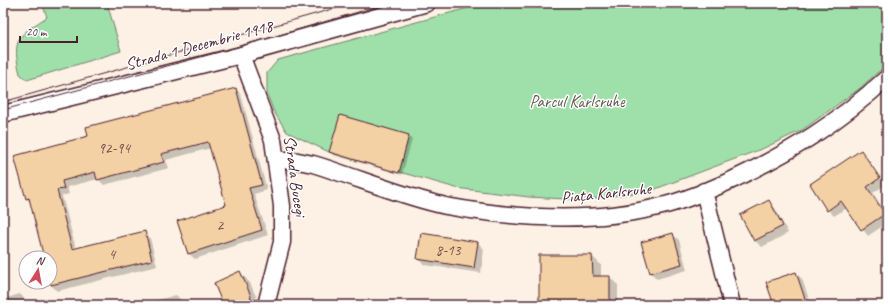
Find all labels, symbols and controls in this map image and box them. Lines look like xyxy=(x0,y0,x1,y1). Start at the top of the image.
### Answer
street label: Strada 1 Decembrie 1918 xyxy=(123,15,277,75)
scale bar xyxy=(20,18,77,44)
text: 20 m xyxy=(26,24,48,40)
park label: Parcul Karlsruhe xyxy=(529,91,626,112)
street label: Strada Bucegi xyxy=(279,134,311,220)
house number: 92-94 xyxy=(98,139,131,158)
street label: Piața Karlsruhe xyxy=(560,178,654,208)
house number: 2 xyxy=(217,216,225,235)
house number: 8-13 xyxy=(435,241,462,260)
house number: 4 xyxy=(109,245,117,264)
north arrow xyxy=(18,250,58,290)
text: N xyxy=(35,253,47,268)

